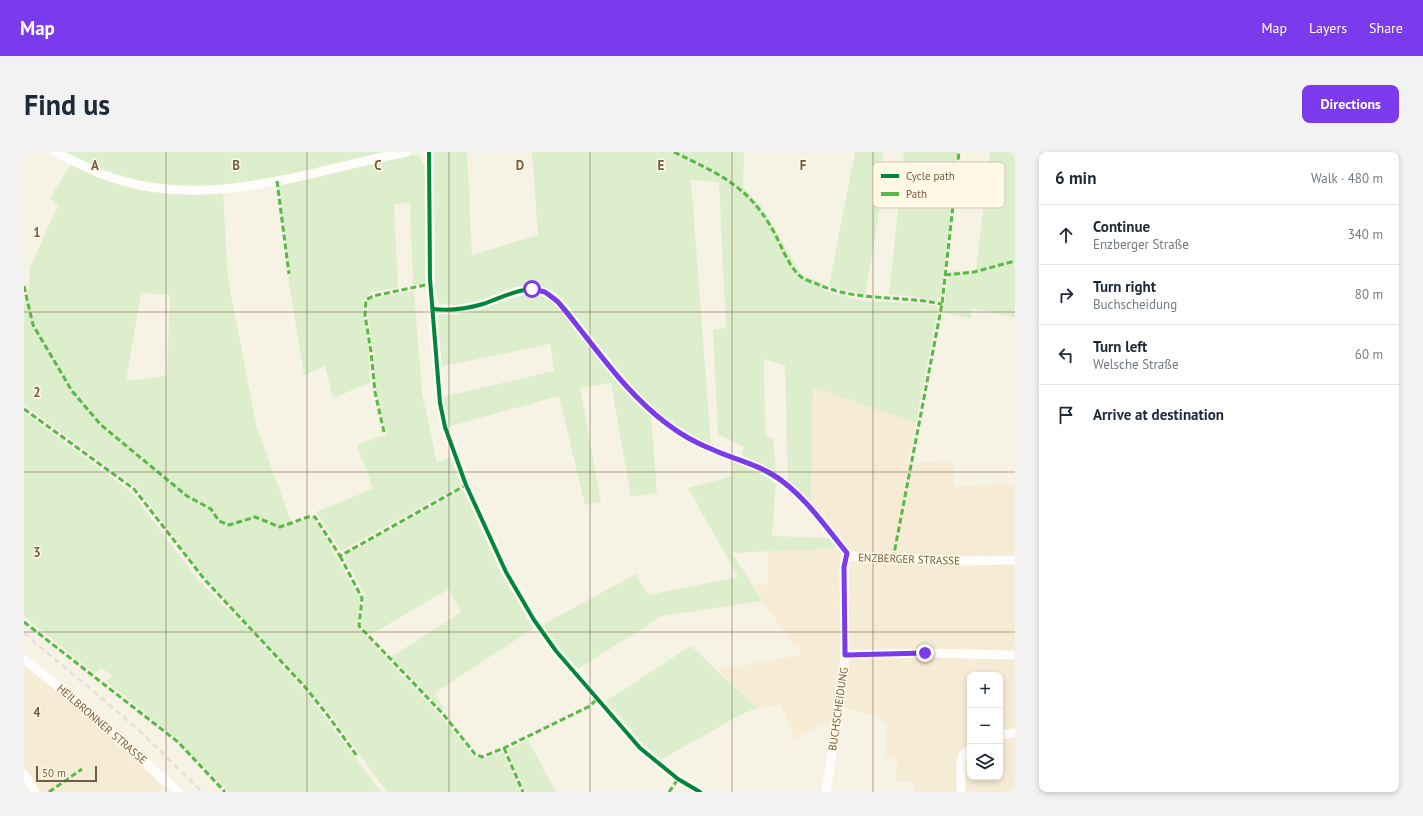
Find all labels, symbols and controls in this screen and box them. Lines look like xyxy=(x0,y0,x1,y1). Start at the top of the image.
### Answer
text: Map xyxy=(20,16,55,40)
text: Map xyxy=(1261,19,1287,37)
text: Layers xyxy=(1309,19,1347,37)
text: Share xyxy=(1369,19,1403,37)
button: Directions xyxy=(1302,85,1399,123)
text: Find us xyxy=(24,86,110,123)
text: A xyxy=(91,157,99,174)
text: B xyxy=(232,157,240,174)
text: C xyxy=(374,157,382,174)
text: D xyxy=(516,157,524,174)
text: E xyxy=(658,157,665,174)
text: F xyxy=(800,157,807,174)
legend xyxy=(873,162,1005,208)
text: 6 min xyxy=(1055,167,1096,189)
text: Cycle path xyxy=(906,169,955,183)
text: Walk · 480 m xyxy=(1311,170,1383,187)
text: Path xyxy=(906,187,927,201)
text: Continue xyxy=(1093,217,1150,236)
text: 1 xyxy=(33,224,41,241)
icon: ahead xyxy=(1055,224,1077,246)
text: 340 m xyxy=(1348,226,1383,243)
text: Enzberger Straße xyxy=(1093,236,1189,253)
text: Turn right xyxy=(1093,277,1156,296)
route start xyxy=(523,280,541,298)
icon: right xyxy=(1055,284,1077,306)
text: 80 m xyxy=(1355,286,1383,303)
text: Buchscheidung xyxy=(1093,296,1177,313)
text: Turn left xyxy=(1093,337,1147,356)
icon: left xyxy=(1055,344,1077,366)
text: 60 m xyxy=(1355,346,1383,363)
text: Welsche Straße xyxy=(1093,356,1179,373)
text: 2 xyxy=(33,384,41,401)
icon: arrive xyxy=(1055,404,1077,426)
text: Arrive at destination xyxy=(1093,405,1224,424)
text: 3 xyxy=(33,544,41,561)
street label: ENZBERGER STRASSE xyxy=(858,550,960,568)
route end xyxy=(916,644,934,662)
street label: BUCHSCHEIDUNG xyxy=(825,666,851,752)
map controls xyxy=(967,672,1003,780)
button: + xyxy=(967,672,1003,708)
street label: HEILBRONNER STRASSE xyxy=(54,681,150,767)
text: 4 xyxy=(33,704,41,721)
button: − xyxy=(967,708,1003,744)
button: layers xyxy=(967,744,1003,780)
scale bar xyxy=(36,764,97,783)
text: 50 m xyxy=(42,766,66,780)

